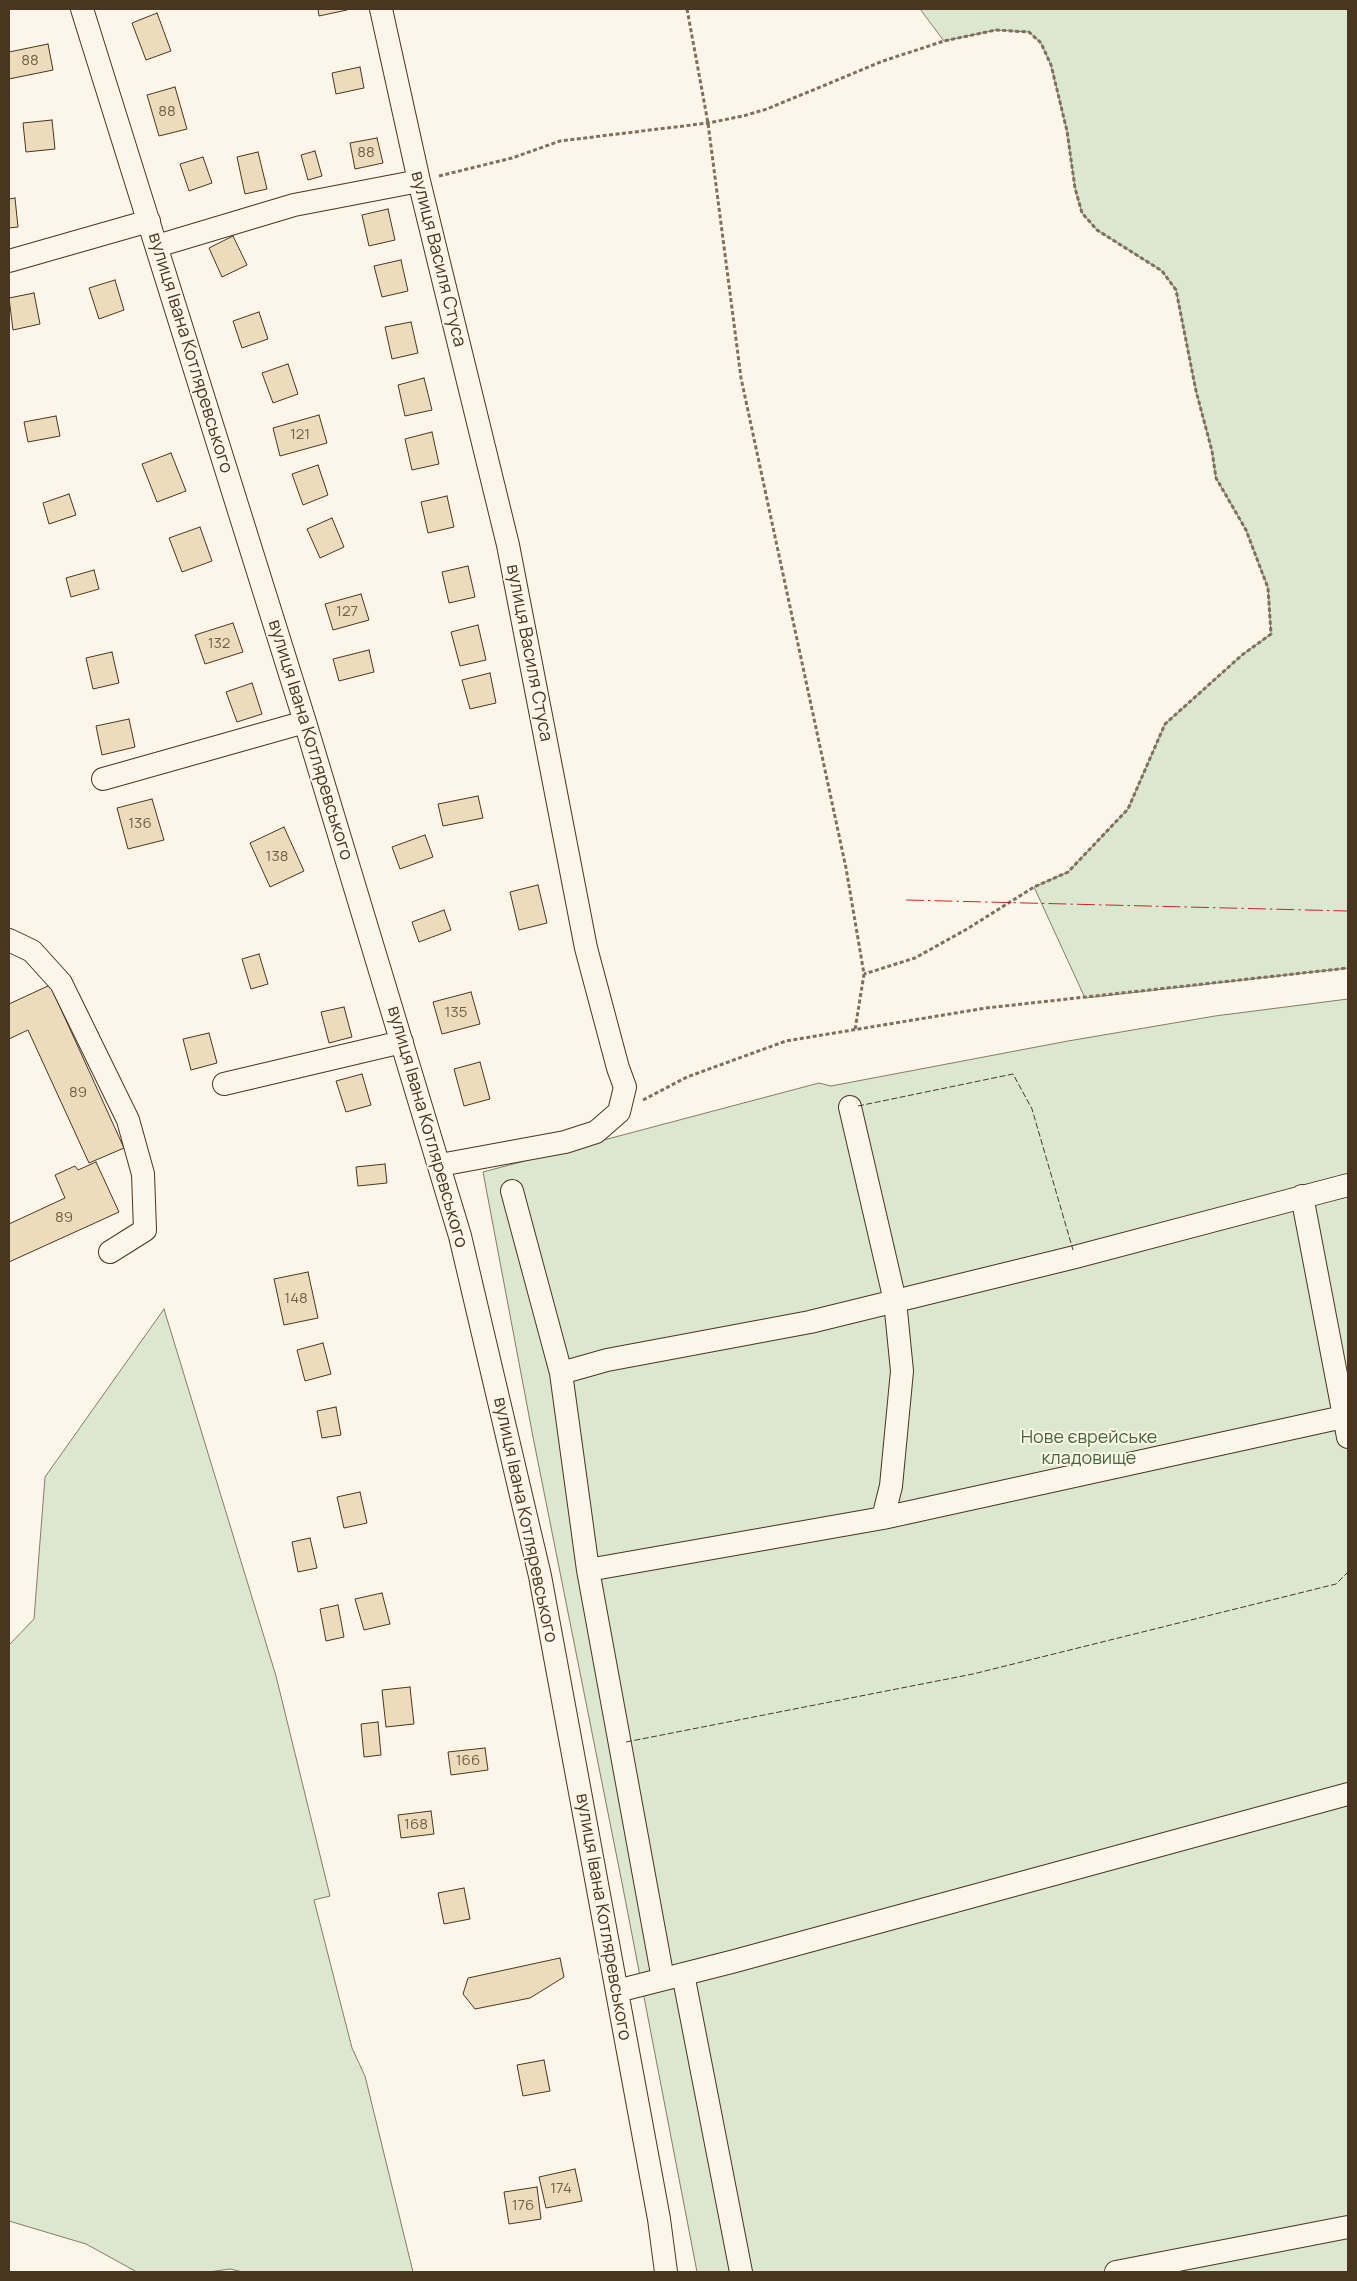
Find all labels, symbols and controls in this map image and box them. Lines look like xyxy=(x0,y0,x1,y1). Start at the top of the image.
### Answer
house number: 88 xyxy=(21,52,39,70)
house number: 88 xyxy=(158,103,176,121)
house number: 88 xyxy=(357,144,375,162)
street label: вулиця Василя Стуса xyxy=(406,169,470,349)
street label: вулиця Івана Котляревського xyxy=(143,230,237,476)
house number: 121 xyxy=(290,426,310,444)
street label: вулиця Василя Стуса xyxy=(501,563,557,743)
house number: 127 xyxy=(336,603,358,621)
street label: вулиця Івана Котляревського xyxy=(263,617,357,863)
house number: 132 xyxy=(208,635,230,653)
house number: 136 xyxy=(128,815,152,833)
house number: 138 xyxy=(266,848,288,866)
street label: вулиця Івана Котляревського xyxy=(382,1004,472,1250)
house number: 135 xyxy=(445,1004,467,1022)
house number: 89 xyxy=(69,1084,87,1102)
house number: 89 xyxy=(55,1209,73,1227)
house number: 148 xyxy=(284,1290,308,1308)
street label: вулиця Івана Котляревського xyxy=(488,1395,562,1645)
park label: Нове єврейське кладовище xyxy=(1021,1427,1157,1470)
house number: 166 xyxy=(456,1752,480,1770)
street label: вулиця Івана Котляревського xyxy=(571,1792,635,2042)
house number: 168 xyxy=(404,1816,428,1834)
house number: 174 xyxy=(550,2180,572,2198)
house number: 176 xyxy=(512,2197,534,2215)

